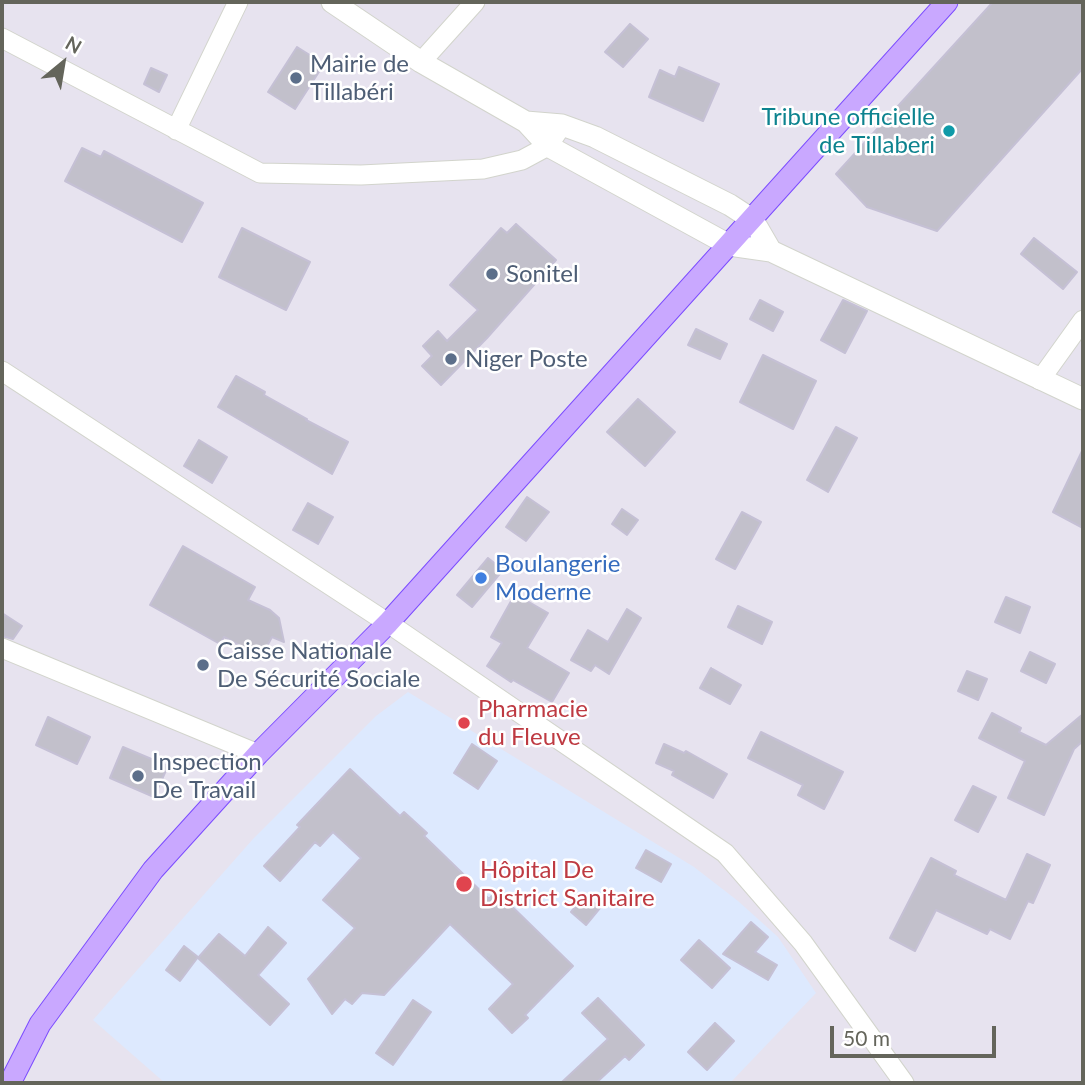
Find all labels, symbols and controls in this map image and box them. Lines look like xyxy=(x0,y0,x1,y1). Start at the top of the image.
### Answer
north arrow xyxy=(28,28,98,98)
text: N xyxy=(62,31,86,58)
place label: Mairie de Tillabéri xyxy=(310,50,409,106)
marker: Mairie de Tillabéri xyxy=(288,70,304,86)
place label: Tribune officielle de Tillaberi xyxy=(761,103,935,159)
marker: Tribune officielle de Tillaberi xyxy=(941,123,957,139)
place label: Sonitel xyxy=(506,260,579,288)
marker: Sonitel xyxy=(484,266,500,282)
place label: Niger Poste xyxy=(465,345,588,373)
marker: Niger Poste xyxy=(443,351,459,367)
place label: Boulangerie Moderne xyxy=(495,550,620,606)
marker: Boulangerie Moderne xyxy=(473,570,489,586)
place label: Caisse Nationale De Sécurité Sociale xyxy=(217,637,420,693)
marker: Caisse Nationale De Sécurité Sociale xyxy=(195,657,211,673)
place label: Pharmacie du Fleuve xyxy=(478,695,588,751)
marker: Pharmacie du Fleuve xyxy=(456,715,472,731)
place label: Inspection De Travail xyxy=(152,748,262,804)
marker: Inspection De Travail xyxy=(130,768,146,784)
place label: Hôpital De District Sanitaire xyxy=(480,856,655,912)
marker: Hôpital De District Sanitaire xyxy=(454,874,474,894)
scale bar xyxy=(833,1012,999,1056)
text: 50 m xyxy=(843,1025,890,1050)

